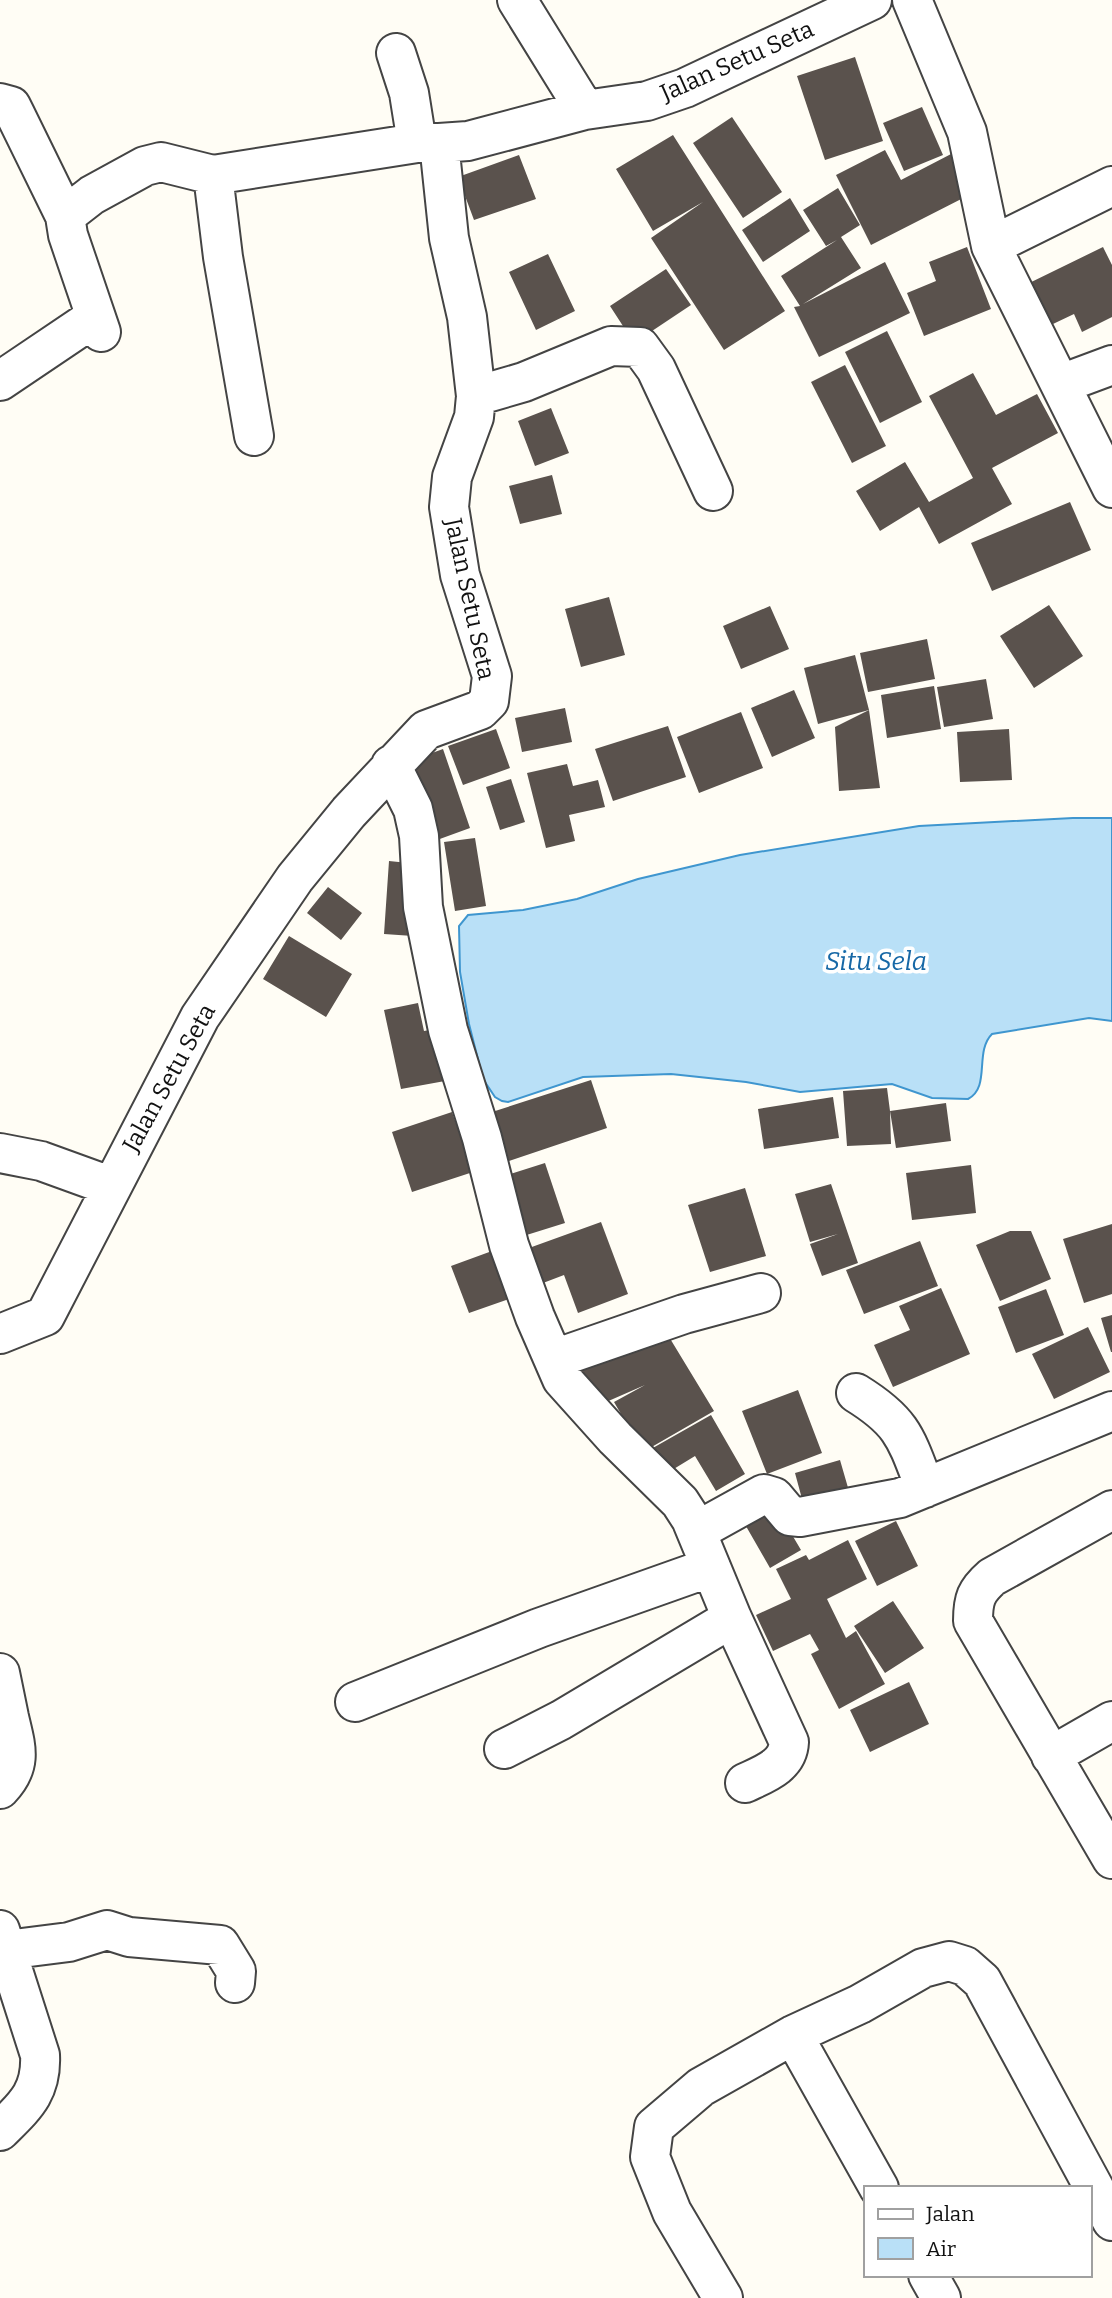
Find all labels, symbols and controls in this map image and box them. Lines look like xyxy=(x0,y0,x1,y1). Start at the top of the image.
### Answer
street label: Jalan Setu Seta xyxy=(655,15,818,108)
street label: Jalan Setu Seta xyxy=(439,515,501,682)
water label: Situ Sela xyxy=(825,946,927,977)
street label: Jalan Setu Seta xyxy=(116,999,221,1158)
legend xyxy=(864,2186,1091,2277)
text: Jalan xyxy=(925,2201,975,2227)
text: Air xyxy=(926,2236,956,2262)

